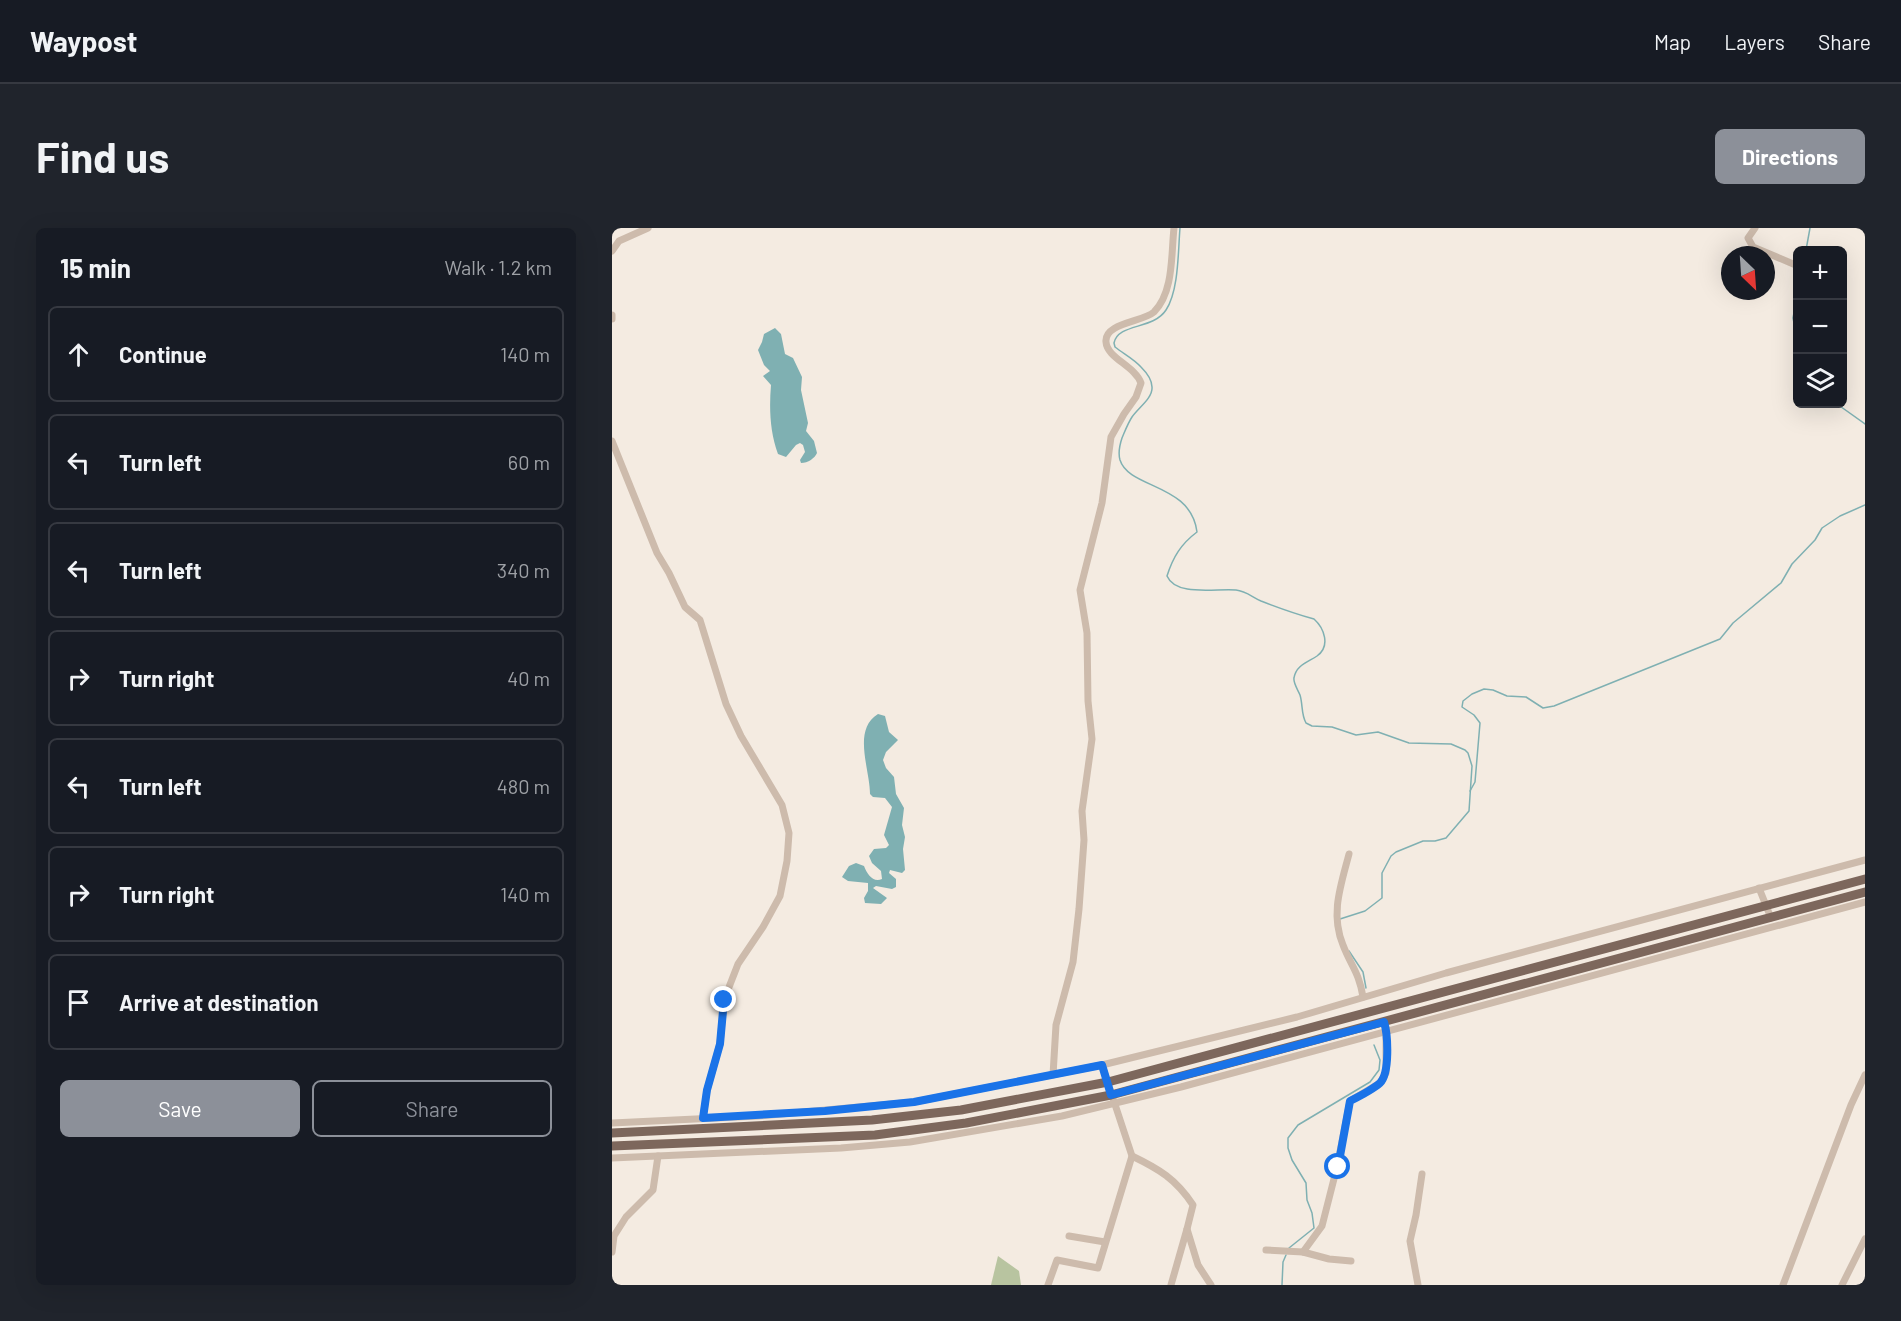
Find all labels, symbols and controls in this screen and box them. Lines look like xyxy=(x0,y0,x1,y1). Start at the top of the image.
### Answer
text: Waypost xyxy=(30,24,137,58)
text: Map xyxy=(1654,29,1691,54)
text: Layers xyxy=(1724,29,1785,54)
text: Share xyxy=(1818,29,1871,54)
button: Directions xyxy=(1715,129,1865,184)
text: Find us xyxy=(36,131,169,181)
north arrow xyxy=(1721,246,1775,300)
map controls xyxy=(1793,246,1847,408)
button: + xyxy=(1793,246,1847,300)
text: 15 min xyxy=(60,252,131,283)
text: Walk · 1.2 km xyxy=(445,255,552,279)
button: − xyxy=(1793,300,1847,354)
icon: ahead xyxy=(62,338,95,371)
text: Continue xyxy=(119,341,207,367)
text: 140 m xyxy=(500,342,550,366)
button: layers xyxy=(1793,354,1847,408)
icon: left xyxy=(62,446,95,479)
text: Turn left xyxy=(119,449,202,475)
text: 60 m xyxy=(508,450,550,474)
icon: left xyxy=(62,554,95,587)
text: Turn left xyxy=(119,557,202,583)
text: 340 m xyxy=(497,558,550,582)
icon: right xyxy=(62,662,95,695)
text: Turn right xyxy=(119,665,214,691)
text: 40 m xyxy=(507,666,550,690)
icon: left xyxy=(62,770,95,803)
text: Turn left xyxy=(119,773,202,799)
text: 480 m xyxy=(497,774,550,798)
icon: right xyxy=(62,878,95,911)
text: Turn right xyxy=(119,881,214,907)
text: 140 m xyxy=(500,882,550,906)
icon: arrive xyxy=(62,986,95,1019)
route end xyxy=(710,986,736,1012)
text: Arrive at destination xyxy=(119,989,318,1015)
button: Save xyxy=(60,1080,300,1137)
button: Share xyxy=(312,1080,552,1137)
route start xyxy=(1324,1153,1350,1179)

